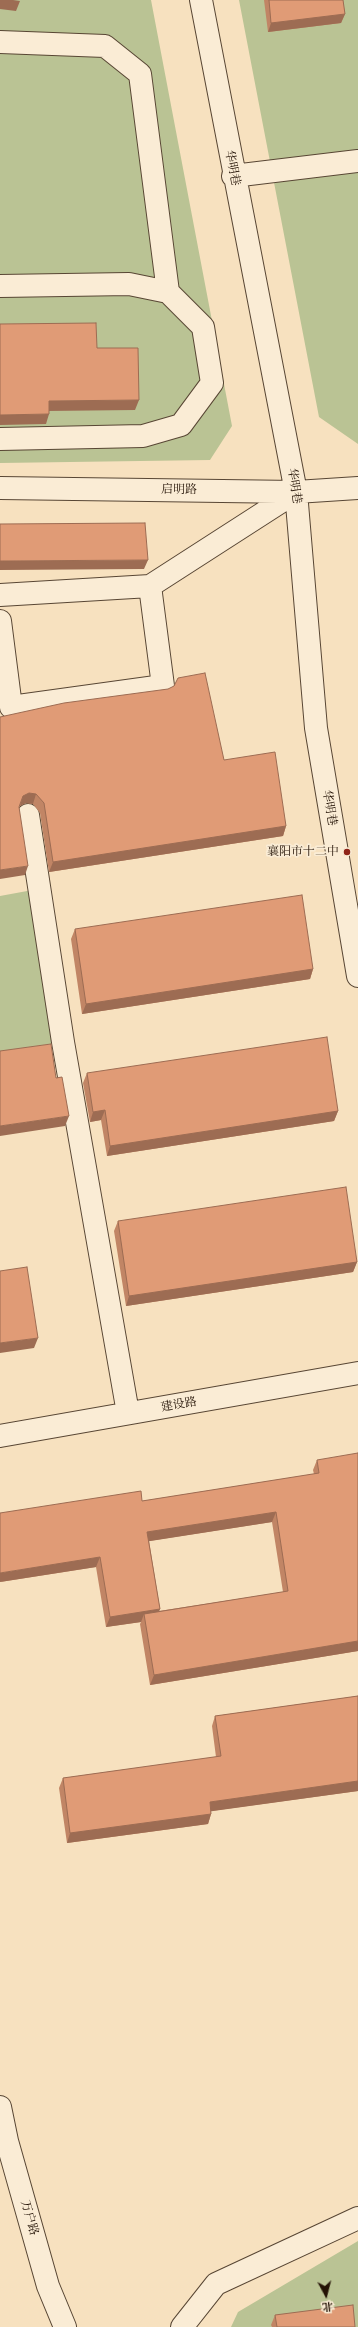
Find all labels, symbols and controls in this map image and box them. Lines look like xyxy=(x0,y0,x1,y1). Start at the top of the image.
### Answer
street label: 华明巷 xyxy=(221,149,243,187)
street label: 华明巷 xyxy=(284,467,304,505)
street label: 启明路 xyxy=(161,482,197,498)
street label: 华明巷 xyxy=(319,789,339,827)
place label: 襄阳市十二中 xyxy=(267,845,339,859)
marker: 襄阳市十二中 xyxy=(342,847,352,857)
street label: 建设路 xyxy=(160,1395,198,1415)
street label: 万户路 xyxy=(17,2199,41,2237)
north arrow xyxy=(306,2275,346,2315)
text: 北 xyxy=(321,2298,334,2316)

